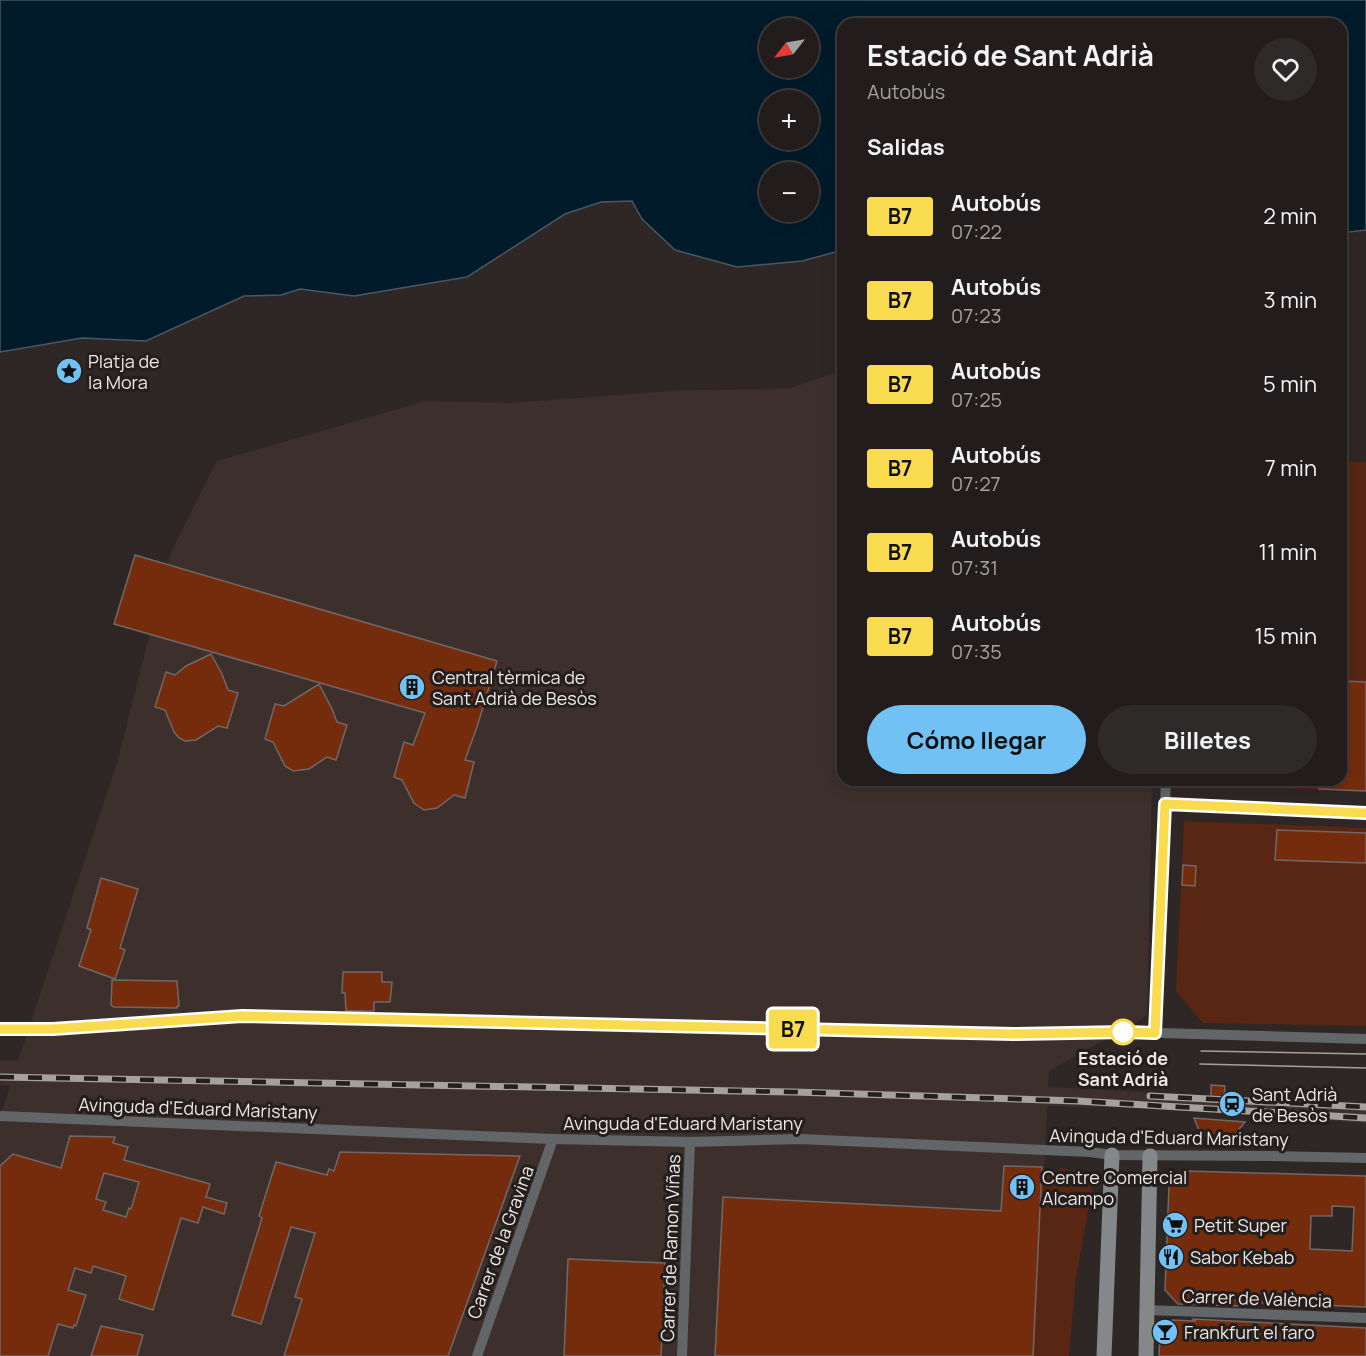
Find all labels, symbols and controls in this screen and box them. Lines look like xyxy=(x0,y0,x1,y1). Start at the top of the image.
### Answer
north arrow xyxy=(759,18,819,78)
map controls xyxy=(759,18,819,222)
text: Estació de Sant Adrià xyxy=(867,36,1154,74)
button: heart xyxy=(1254,38,1317,101)
text: Autobús xyxy=(867,78,945,105)
button: + xyxy=(759,90,819,150)
text: Salidas xyxy=(867,132,945,162)
button: − xyxy=(759,162,819,222)
text: Autobús xyxy=(951,188,1041,218)
text: 2 min xyxy=(1263,201,1317,231)
text: B7 xyxy=(888,202,912,230)
text: 07:22 xyxy=(951,218,1002,245)
text: Autobús xyxy=(951,272,1041,302)
text: 3 min xyxy=(1264,285,1317,315)
text: B7 xyxy=(888,286,912,314)
text: 07:23 xyxy=(951,302,1002,329)
place label: Platja de la Mora xyxy=(88,349,160,394)
place icon: Platja de la Mora xyxy=(54,356,84,386)
text: Autobús xyxy=(951,356,1041,386)
text: 5 min xyxy=(1263,369,1317,399)
text: B7 xyxy=(888,370,912,398)
text: 07:25 xyxy=(951,386,1002,413)
text: Autobús xyxy=(951,440,1041,470)
text: 7 min xyxy=(1265,453,1317,483)
text: B7 xyxy=(888,454,912,482)
text: 07:27 xyxy=(951,470,1001,497)
text: Autobús xyxy=(951,524,1041,554)
text: 11 min xyxy=(1259,537,1317,567)
text: B7 xyxy=(888,538,912,566)
text: 07:31 xyxy=(951,554,998,581)
text: Autobús xyxy=(951,608,1041,638)
text: 15 min xyxy=(1254,621,1317,651)
text: B7 xyxy=(888,622,912,650)
text: 07:35 xyxy=(951,638,1002,665)
place label: Central tèrmica de Sant Adrià de Besòs xyxy=(432,665,597,710)
building icon: Central tèrmica de Sant Adrià de Besòs xyxy=(397,672,427,702)
button: Cómo llegar xyxy=(867,705,1086,774)
button: Billetes xyxy=(1098,705,1317,774)
line badge: B7 xyxy=(766,1010,820,1048)
text: B7 xyxy=(781,1015,805,1043)
marker: Estació de Sant Adrià xyxy=(1110,1019,1136,1045)
place label: Estació de Sant Adrià xyxy=(1078,1046,1168,1091)
place label: Sant Adrià de Besòs xyxy=(1252,1082,1337,1127)
station icon: Sant Adrià de Besòs xyxy=(1217,1089,1247,1119)
street label: Avinguda d'Eduard Maristany xyxy=(78,1092,319,1124)
street label: Avinguda d'Eduard Maristany xyxy=(563,1111,803,1135)
street label: Avinguda d'Eduard Maristany xyxy=(1049,1123,1289,1151)
street label: Carrer de Ramon Viñas xyxy=(655,1154,685,1342)
street label: Carrer de la Gravina xyxy=(461,1162,539,1322)
place label: Centre Comercial Alcampo xyxy=(1042,1165,1187,1210)
building icon: Centre Comercial Alcampo xyxy=(1007,1172,1037,1202)
supermarket icon: Petit Super xyxy=(1160,1210,1190,1240)
place label: Petit Super xyxy=(1194,1213,1288,1237)
restaurant icon: Sabor Kebab xyxy=(1156,1242,1186,1272)
place label: Sabor Kebab xyxy=(1190,1245,1294,1269)
street label: Carrer de València xyxy=(1182,1283,1332,1313)
bar icon: Frankfurt el faro xyxy=(1150,1317,1180,1347)
place label: Frankfurt el faro xyxy=(1184,1320,1315,1344)

